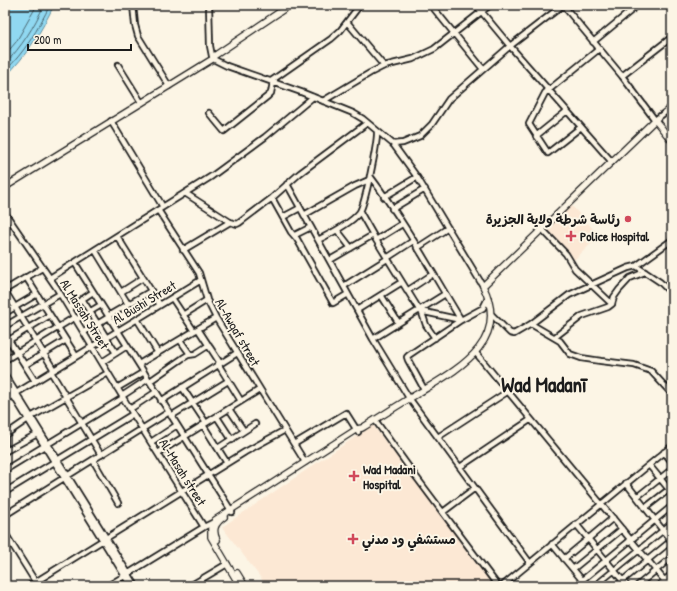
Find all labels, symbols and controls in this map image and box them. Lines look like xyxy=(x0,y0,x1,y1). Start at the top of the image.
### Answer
scale bar xyxy=(28,26,131,52)
text: 200 m xyxy=(34,31,61,48)
place label: رئاسة شرطة ولاية الجزيرة xyxy=(486,210,620,228)
marker: رئاسة شرطة ولاية الجزيرة xyxy=(623,214,633,224)
place label: Police Hospital xyxy=(580,227,649,246)
marker: Police Hospital xyxy=(565,230,577,242)
street label: Al Massah Street xyxy=(56,276,114,353)
street label: Al Bushi Street xyxy=(109,276,180,328)
street label: Al-Awqaf street xyxy=(211,295,265,370)
district label: Wad Madanī xyxy=(501,370,588,399)
street label: Al-Masah street xyxy=(155,435,211,509)
place label: Wad Madani Hospital xyxy=(363,460,416,494)
marker: Wad Madani Hospital xyxy=(348,470,360,482)
place label: مستشفي ود مدني xyxy=(362,530,456,552)
marker: مستشفي ود مدني xyxy=(347,533,359,545)

